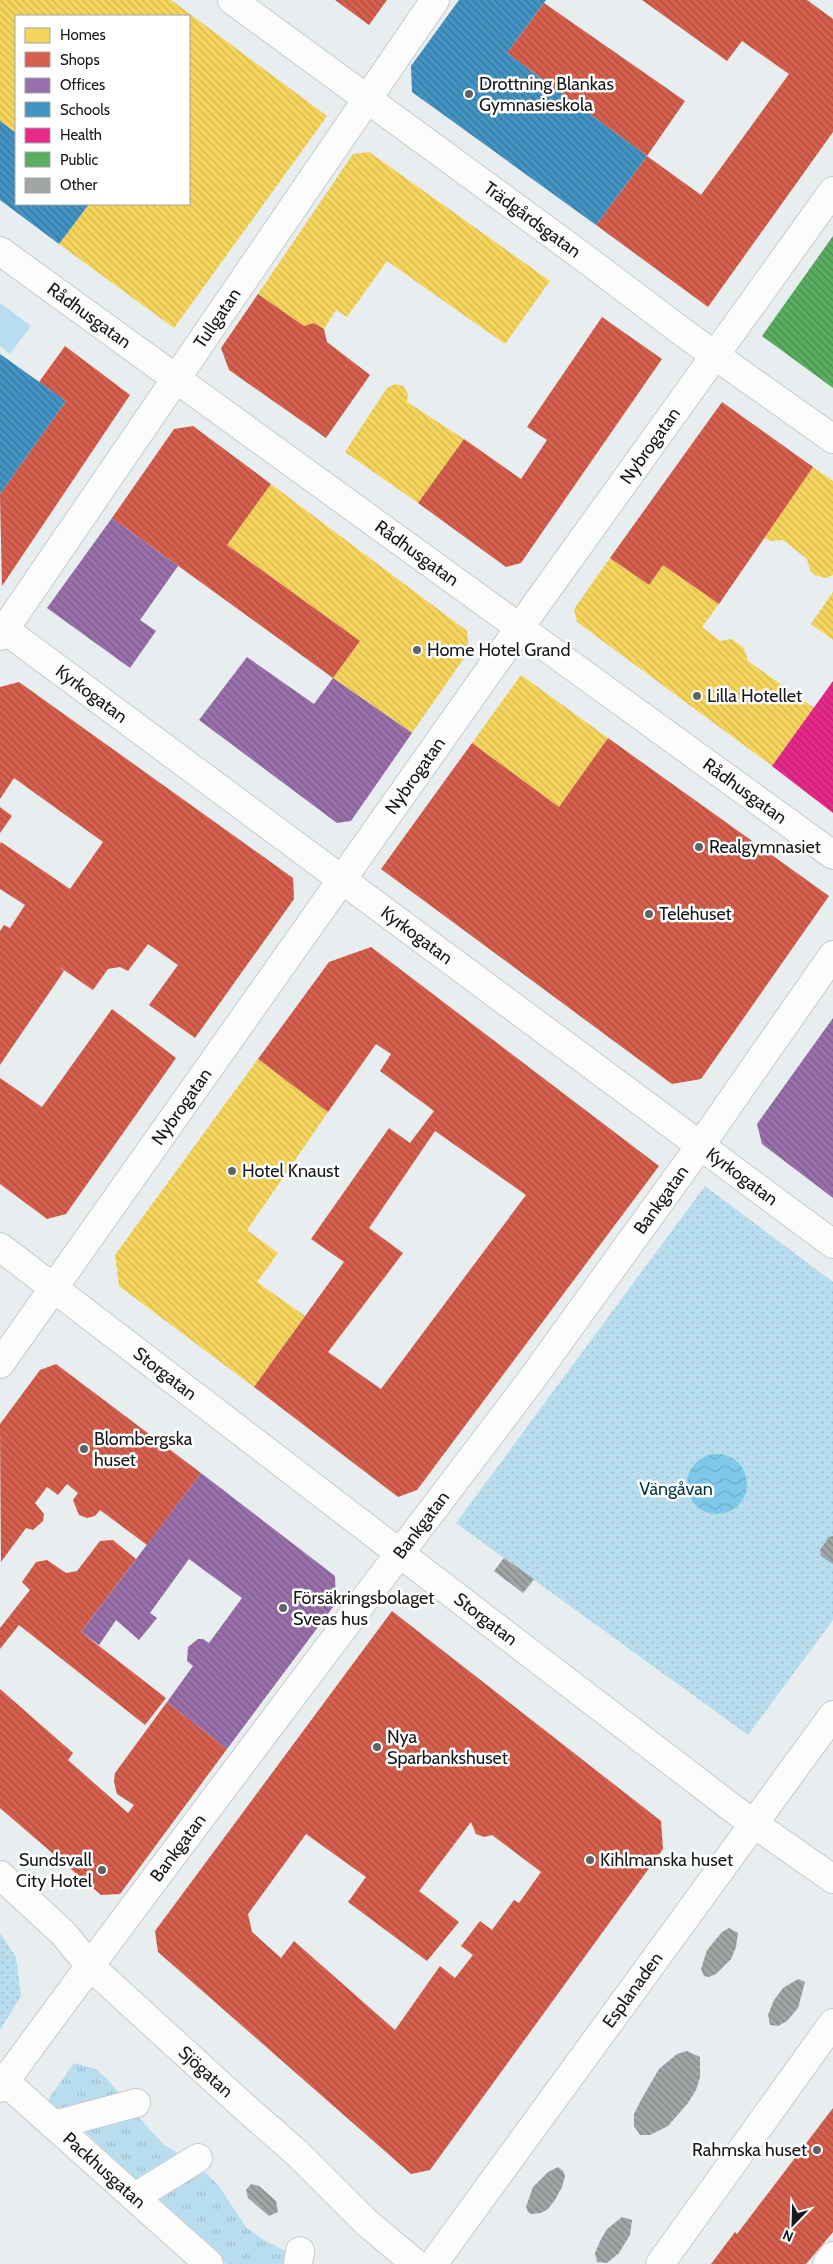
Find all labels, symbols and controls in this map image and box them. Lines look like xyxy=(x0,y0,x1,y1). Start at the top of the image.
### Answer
legend xyxy=(15,15,190,205)
text: Homes xyxy=(60,26,106,44)
text: Shops xyxy=(60,51,100,69)
place label: Drottning Blankas Gymnasieskola xyxy=(479,73,614,116)
text: Offices xyxy=(60,76,105,94)
marker: Drottning Blankas Gymnasieskola xyxy=(463,88,475,100)
text: Schools xyxy=(60,101,110,119)
text: Health xyxy=(60,126,102,144)
text: Public xyxy=(60,151,98,169)
text: Other xyxy=(60,176,97,194)
street label: Trädgårdsgatan xyxy=(479,177,585,262)
street label: Rådhusgatan xyxy=(43,278,135,353)
street label: Tullgatan xyxy=(189,284,246,353)
street label: Nybrogatan xyxy=(615,403,685,488)
street label: Rådhusgatan xyxy=(371,516,463,591)
place label: Home Hotel Grand xyxy=(427,639,570,661)
marker: Home Hotel Grand xyxy=(411,644,423,656)
street label: Kyrkogatan xyxy=(51,660,132,728)
place label: Lilla Hotellet xyxy=(707,685,802,707)
marker: Lilla Hotellet xyxy=(691,690,703,702)
street label: Nybrogatan xyxy=(380,733,450,819)
street label: Rådhusgatan xyxy=(699,753,791,829)
place label: Realgymnasiet xyxy=(709,836,821,858)
marker: Realgymnasiet xyxy=(693,841,705,853)
street label: Kyrkogatan xyxy=(377,901,457,969)
place label: Telehuset xyxy=(659,903,732,925)
marker: Telehuset xyxy=(643,908,655,920)
street label: Nybrogatan xyxy=(147,1064,216,1149)
street label: Kyrkogatan xyxy=(702,1143,782,1210)
place label: Hotel Knaust xyxy=(242,1160,340,1182)
street label: Bankgatan xyxy=(629,1161,693,1239)
marker: Hotel Knaust xyxy=(226,1165,238,1177)
street label: Storgatan xyxy=(129,1342,201,1405)
place label: Blombergska huset xyxy=(94,1428,193,1471)
marker: Blombergska huset xyxy=(78,1443,90,1455)
park label: Vängåvan xyxy=(639,1478,713,1500)
street label: Bankgatan xyxy=(388,1487,454,1563)
place label: Försäkringsbolaget Sveas hus xyxy=(293,1587,434,1630)
street label: Storgatan xyxy=(450,1588,522,1650)
marker: Försäkringsbolaget Sveas hus xyxy=(277,1602,289,1614)
place label: Nya Sparbankshuset xyxy=(387,1726,508,1769)
marker: Nya Sparbankshuset xyxy=(371,1741,383,1753)
street label: Bankgatan xyxy=(145,1809,211,1886)
place label: Sundsvall City Hotel xyxy=(16,1849,93,1892)
place label: Kihlmanska huset xyxy=(600,1849,733,1871)
marker: Kihlmanska huset xyxy=(584,1854,596,1866)
marker: Sundsvall City Hotel xyxy=(96,1864,108,1876)
street label: Esplanaden xyxy=(598,1948,668,2032)
street label: Sjögatan xyxy=(174,2041,238,2102)
street label: Packhusgatan xyxy=(58,2128,150,2213)
place label: Rahmska huset xyxy=(692,2139,807,2161)
marker: Rahmska huset xyxy=(811,2144,823,2156)
north arrow xyxy=(768,2199,818,2249)
text: N xyxy=(780,2226,796,2246)

